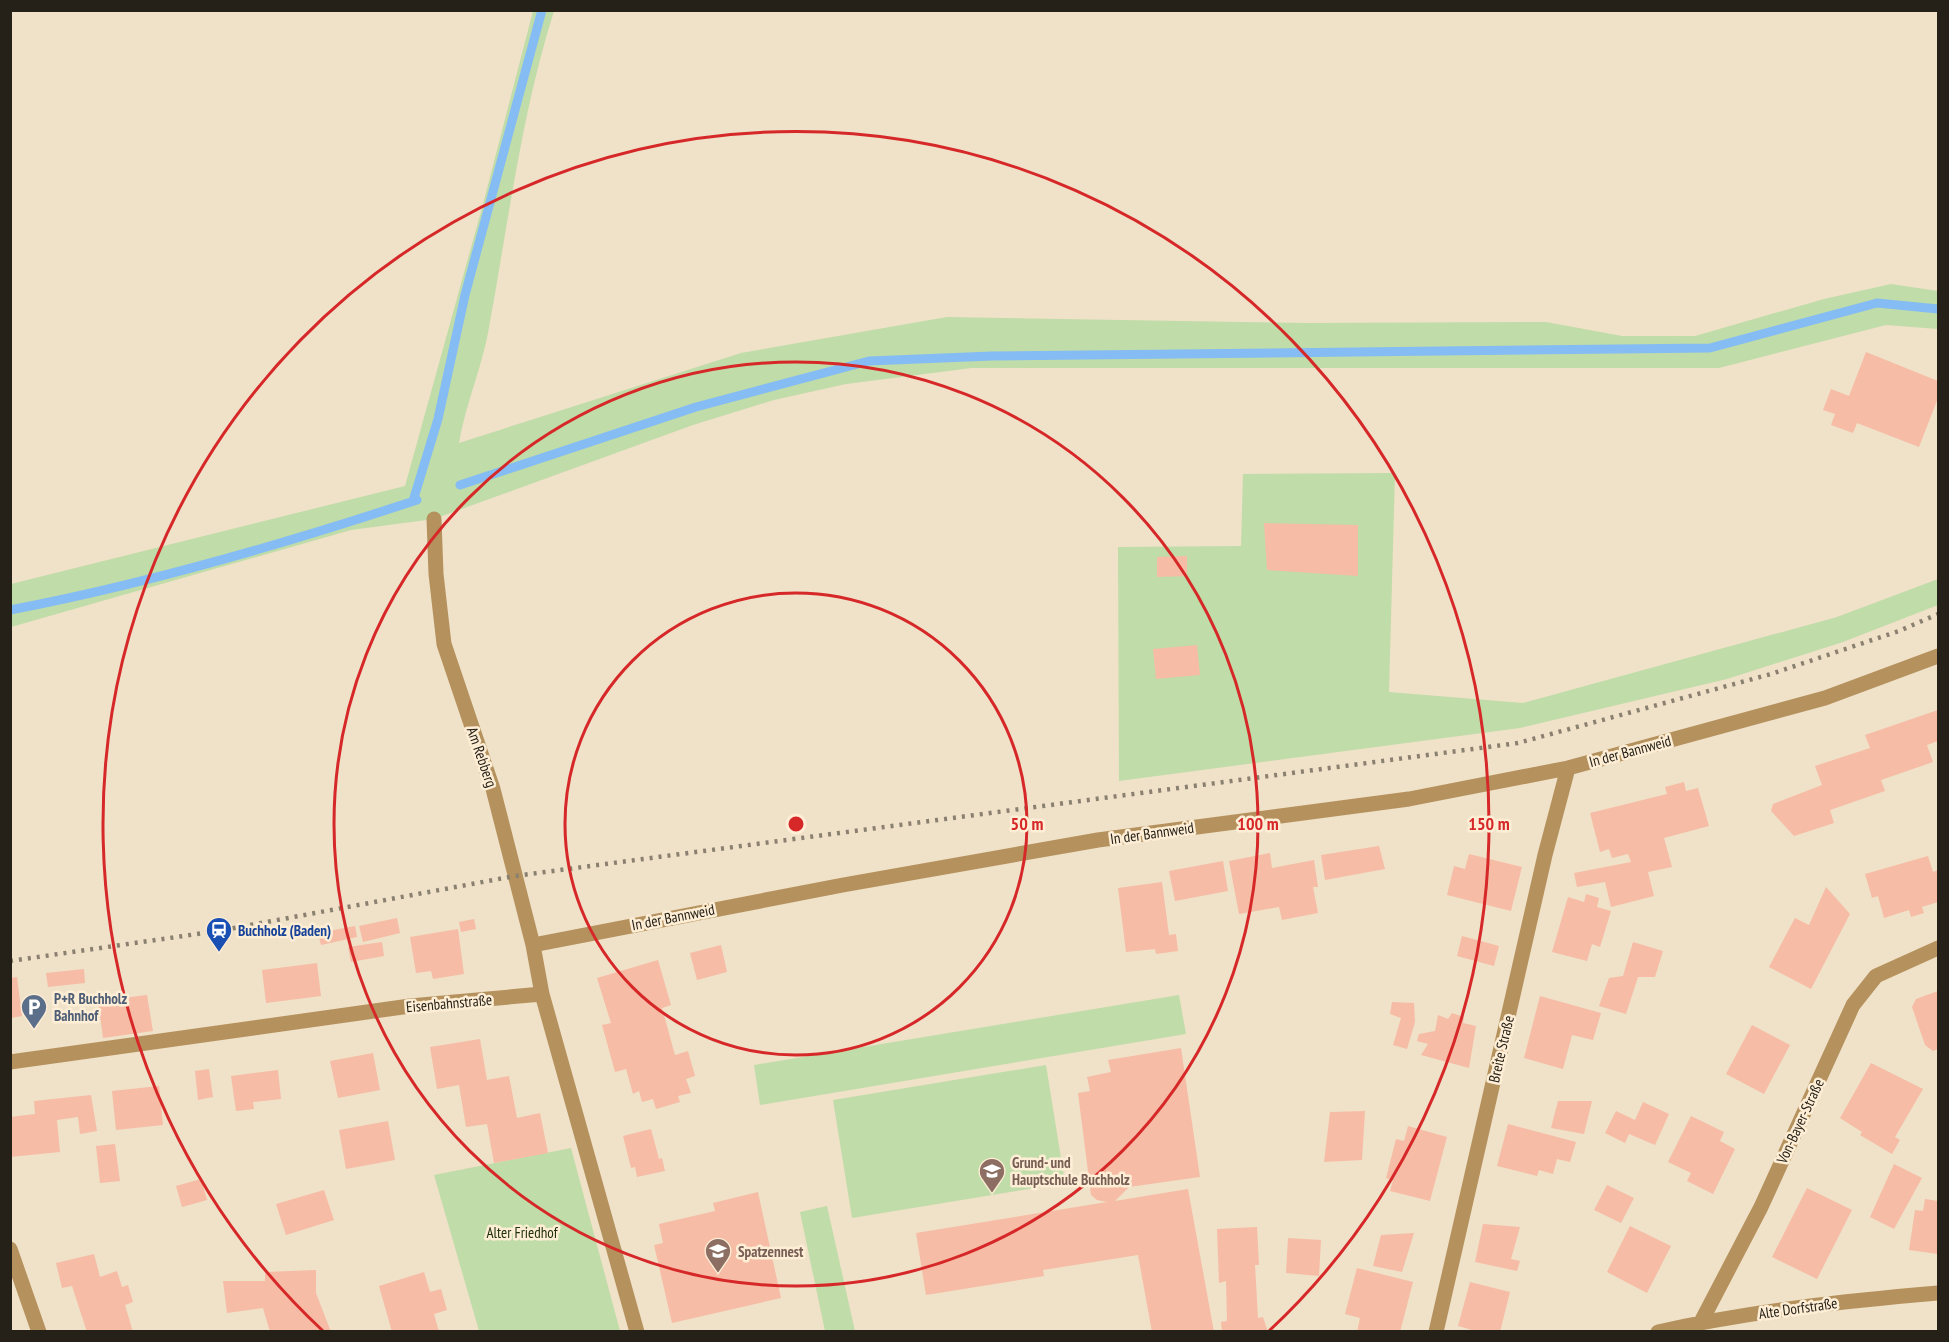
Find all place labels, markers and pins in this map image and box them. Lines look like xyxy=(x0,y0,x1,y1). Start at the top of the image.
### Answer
centre of rings xyxy=(786,814,806,834)
station icon: Buchholz (Baden) xyxy=(204,915,234,953)
place label: Buchholz (Baden) xyxy=(238,921,331,940)
place label: P+R Buchholz Bahnhof xyxy=(54,989,128,1025)
parking icon: P+R Buchholz Bahnhof xyxy=(19,992,49,1030)
place label: Grund- und Hauptschule Buchholz xyxy=(1012,1153,1130,1189)
school or university icon: Grund- und Hauptschule Buchholz xyxy=(977,1156,1007,1194)
school or university icon: Spatzennest xyxy=(703,1236,733,1274)
place label: Spatzennest xyxy=(738,1242,804,1261)

